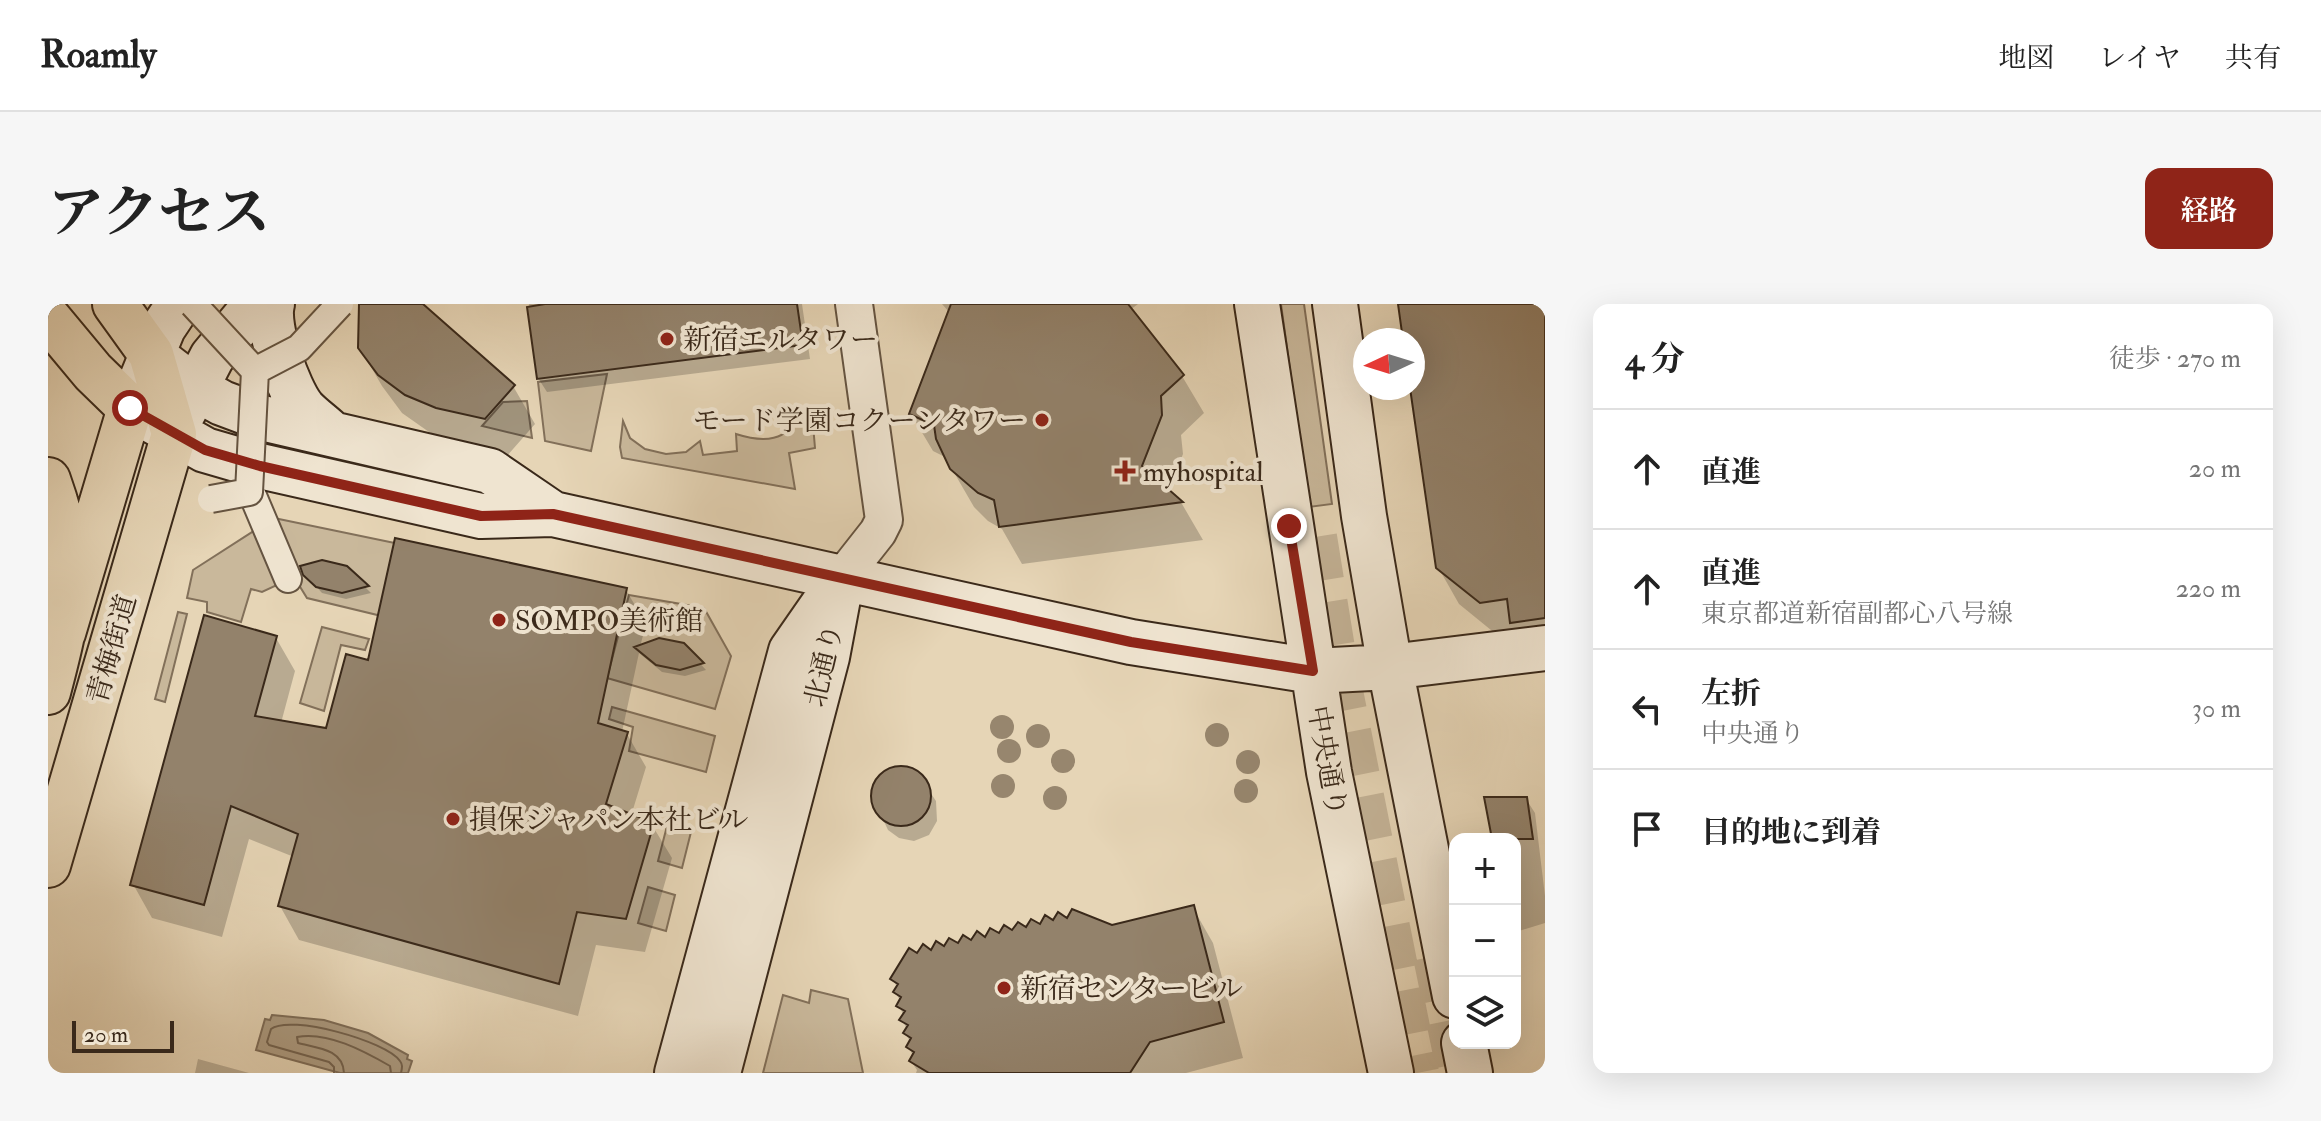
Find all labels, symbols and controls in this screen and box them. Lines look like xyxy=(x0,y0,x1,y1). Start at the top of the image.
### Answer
text: Roamly xyxy=(40,31,157,79)
text: 地図 xyxy=(1998,41,2054,76)
text: レイヤ xyxy=(2098,41,2181,76)
text: 共有 xyxy=(2225,41,2281,76)
button: 経路 xyxy=(2145,168,2273,249)
text: アクセス xyxy=(48,178,270,249)
place label: 新宿エルタワー xyxy=(683,323,878,358)
north arrow xyxy=(1353,328,1425,400)
marker: 新宿エルタワー xyxy=(658,330,676,348)
text: 4 分 xyxy=(1625,338,1684,381)
text: 徒歩 · 270 m xyxy=(2109,343,2241,375)
route start xyxy=(112,390,148,426)
place label: モード学園コクーンタワー xyxy=(693,404,1026,439)
marker: モード学園コクーンタワー xyxy=(1033,411,1051,429)
icon: ahead xyxy=(1625,447,1669,491)
text: 20 m xyxy=(2189,453,2241,485)
text: 直進 xyxy=(1701,454,1761,491)
place label: myhospital xyxy=(1143,455,1263,490)
marker: myhospital xyxy=(1114,460,1136,482)
route end xyxy=(1271,508,1307,544)
text: 直進 xyxy=(1701,555,1761,592)
icon: ahead xyxy=(1625,567,1669,611)
text: 220 m xyxy=(2176,573,2241,605)
street label: 青梅街道 xyxy=(80,591,145,708)
text: 東京都道新宿副都心八号線 xyxy=(1701,598,2013,630)
place label: SOMPO美術館 xyxy=(515,604,703,639)
marker: SOMPO美術館 xyxy=(490,611,508,629)
street label: 北通り xyxy=(798,620,851,710)
text: 左折 xyxy=(1701,675,1761,712)
icon: left xyxy=(1625,687,1669,731)
text: 30 m xyxy=(2192,693,2241,725)
street label: 中央通り xyxy=(1300,703,1353,819)
text: 中央通り xyxy=(1701,718,1805,750)
place label: 損保ジャパン本社ビル xyxy=(469,803,748,838)
icon: arrive xyxy=(1625,807,1669,851)
marker: 損保ジャパン本社ビル xyxy=(444,810,462,828)
text: 目的地に到着 xyxy=(1701,814,1881,851)
map controls xyxy=(1449,833,1521,1049)
button: + xyxy=(1449,833,1521,905)
button: − xyxy=(1449,905,1521,977)
place label: 新宿センタービル xyxy=(1020,972,1243,1007)
button: layers xyxy=(1449,977,1521,1049)
marker: 新宿センタービル xyxy=(995,979,1013,997)
scale bar xyxy=(72,1017,174,1053)
text: 20 m xyxy=(84,1021,128,1049)

